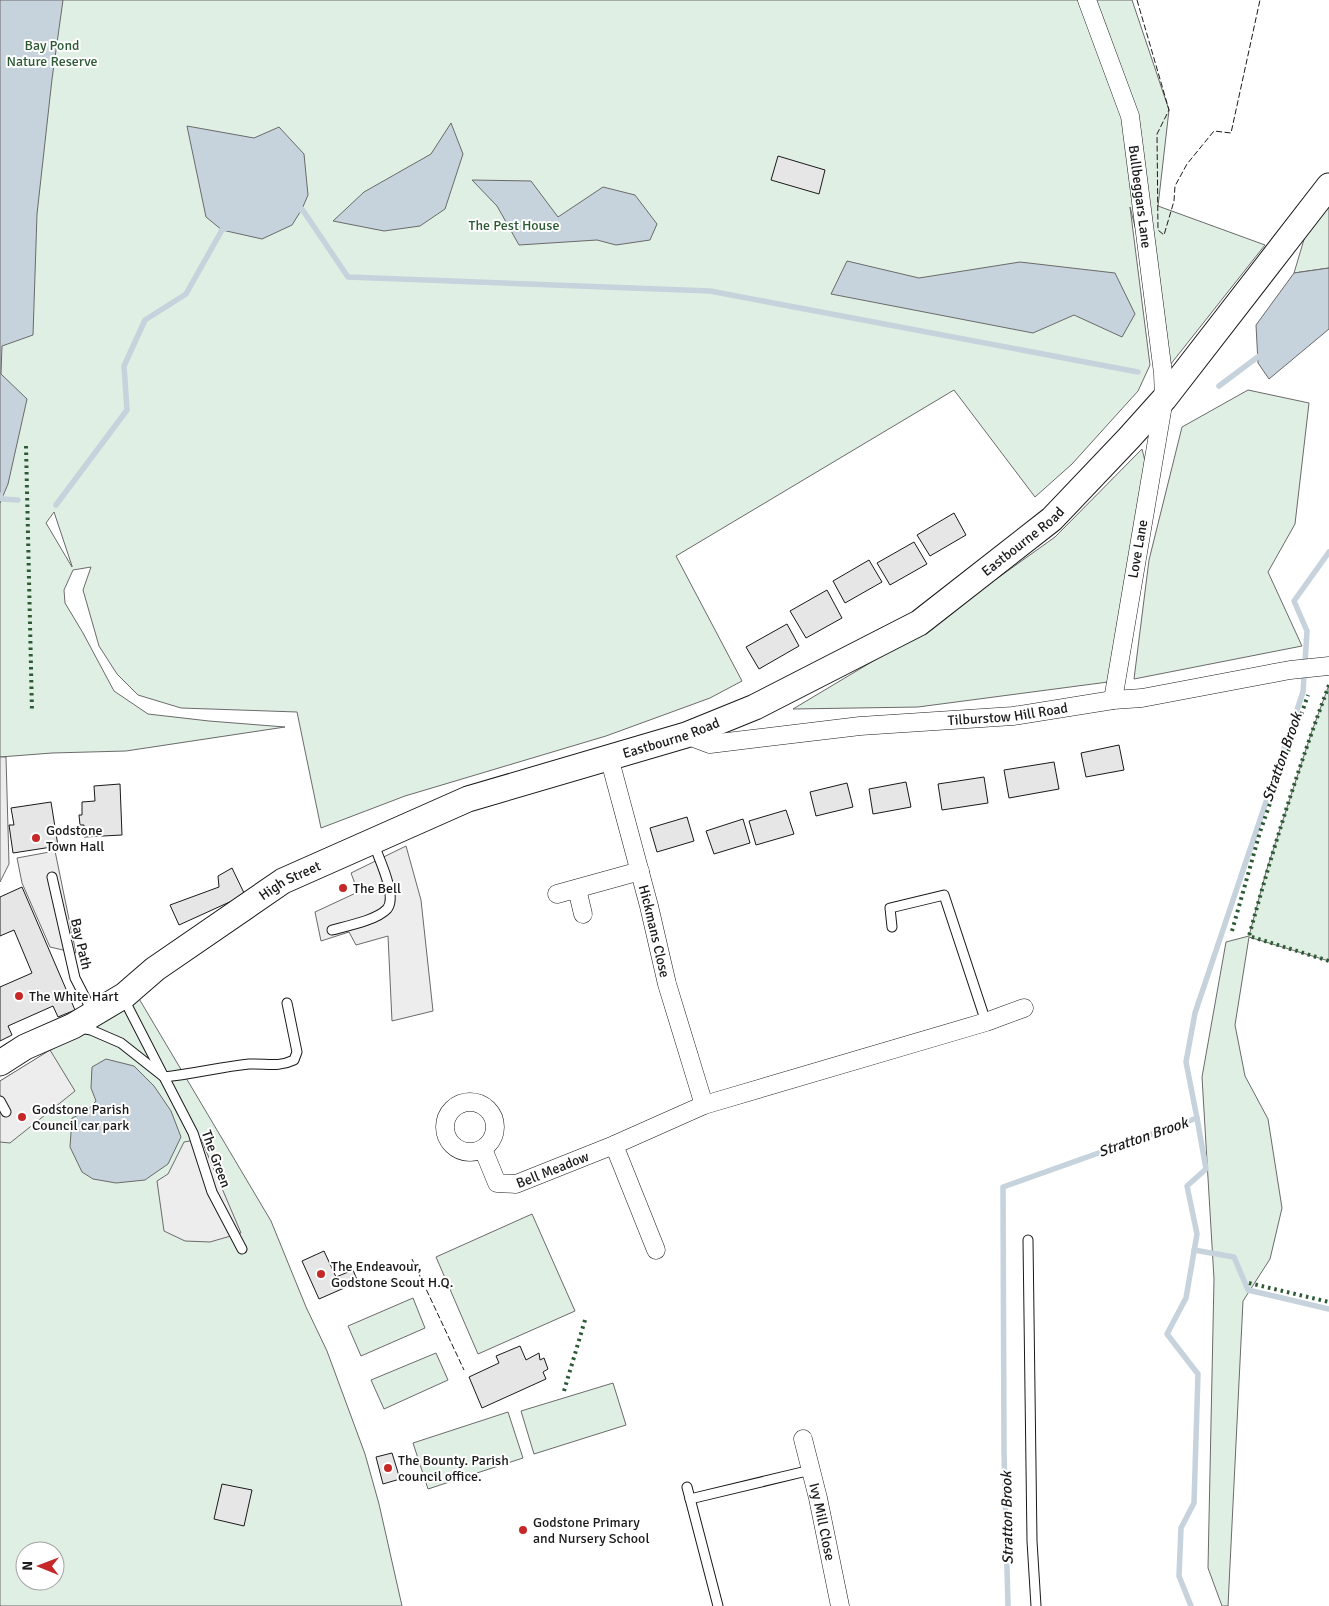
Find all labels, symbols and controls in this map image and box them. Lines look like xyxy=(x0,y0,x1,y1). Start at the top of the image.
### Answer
park label: Bay Pond Nature Reserve xyxy=(6,37,98,70)
street label: Bullbeggars Lane xyxy=(1125,144,1155,249)
park label: The Pest House xyxy=(469,217,559,234)
street label: Eastbourne Road xyxy=(978,503,1068,580)
street label: Love Lane xyxy=(1124,518,1152,580)
street label: Tilburstow Hill Road xyxy=(947,699,1069,729)
water label: Stratton Brook xyxy=(1258,709,1306,804)
street label: Eastbourne Road xyxy=(620,714,722,762)
place label: Godstone Town Hall xyxy=(46,822,104,855)
marker: Godstone Town Hall xyxy=(30,832,42,844)
street label: High Street xyxy=(255,857,323,904)
place label: The Bell xyxy=(353,880,401,897)
marker: The Bell xyxy=(337,882,349,894)
street label: Hickmans Close xyxy=(635,883,674,979)
street label: Bay Path xyxy=(67,917,95,971)
place label: The White Hart xyxy=(29,988,119,1005)
marker: The White Hart xyxy=(13,990,25,1002)
place label: Godstone Parish Council car park xyxy=(32,1101,129,1134)
marker: Godstone Parish Council car park xyxy=(16,1111,28,1123)
water label: Stratton Brook xyxy=(1096,1113,1191,1161)
street label: The Green xyxy=(198,1128,234,1190)
street label: Bell Meadow xyxy=(514,1147,591,1192)
place label: The Endeavour, Godstone Scout H.Q. xyxy=(331,1258,453,1291)
marker: The Endeavour, Godstone Scout H.Q. xyxy=(315,1268,327,1280)
place label: The Bounty. Parish council office. xyxy=(398,1452,509,1485)
marker: The Bounty. Parish council office. xyxy=(382,1462,394,1474)
water label: Stratton Brook xyxy=(997,1470,1017,1565)
street label: Ivy Mill Close xyxy=(806,1481,839,1562)
place label: Godstone Primary and Nursery School xyxy=(533,1514,650,1547)
marker: Godstone Primary and Nursery School xyxy=(517,1524,529,1536)
north arrow xyxy=(15,1541,65,1591)
text: N xyxy=(19,1561,36,1571)

